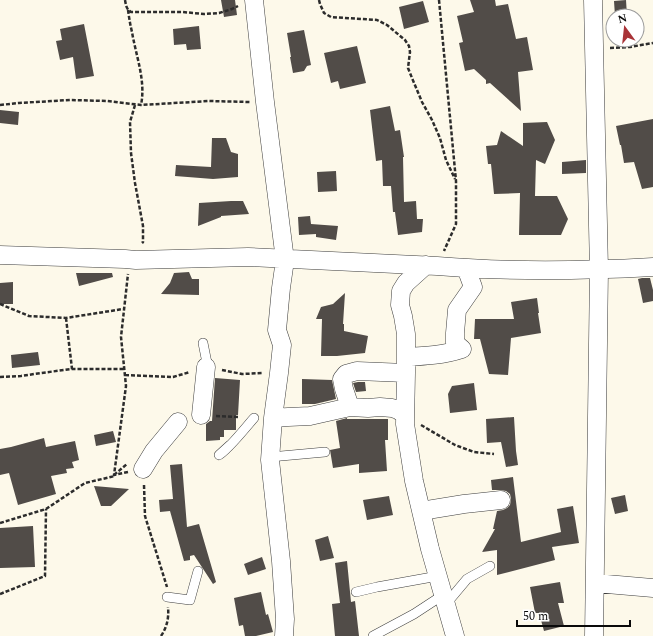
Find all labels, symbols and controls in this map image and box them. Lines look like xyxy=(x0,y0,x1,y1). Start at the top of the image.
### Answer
north arrow xyxy=(605,8,645,48)
text: N xyxy=(616,9,629,28)
scale bar xyxy=(517,602,630,628)
text: 50 m xyxy=(523,607,548,626)

